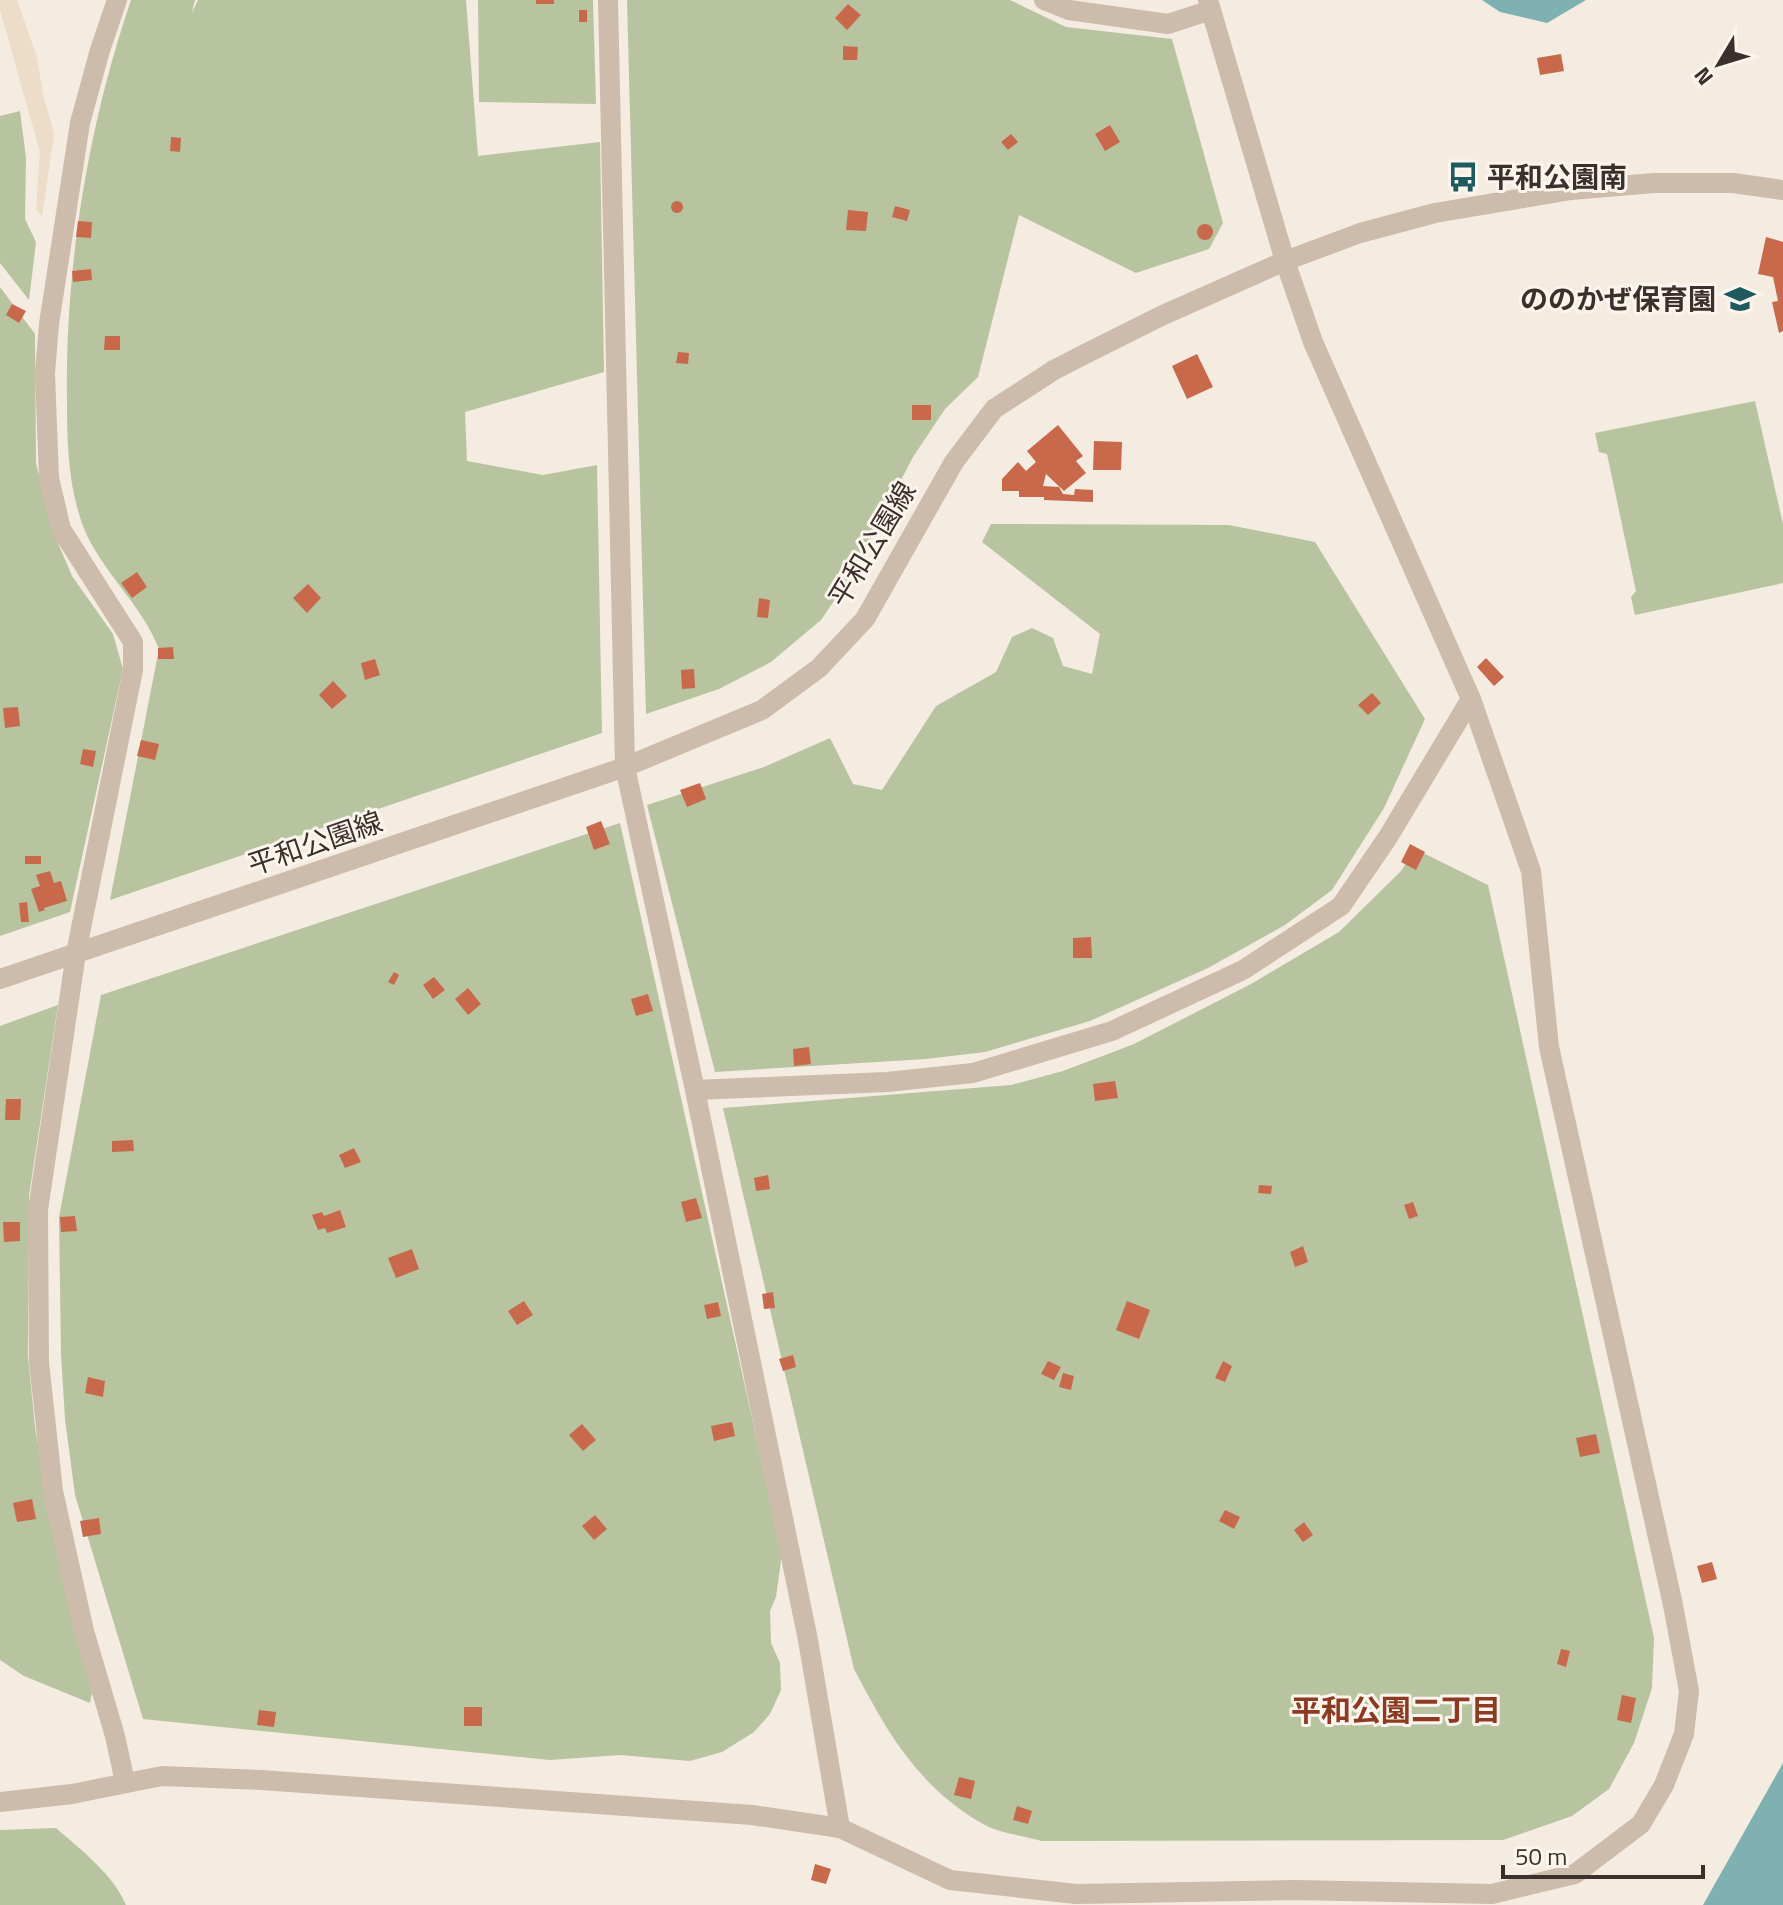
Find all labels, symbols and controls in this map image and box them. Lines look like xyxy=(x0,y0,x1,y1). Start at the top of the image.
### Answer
north arrow xyxy=(1679,24,1759,104)
text: N xyxy=(1685,60,1721,93)
place label: 平和公園南 xyxy=(1487,155,1627,198)
bus stop icon: 平和公園南 xyxy=(1446,160,1480,194)
place label: ののかぜ保育園 xyxy=(1520,277,1716,320)
school or university icon: ののかぜ保育園 xyxy=(1723,282,1757,316)
street label: 平和公園線 xyxy=(817,473,926,615)
street label: 平和公園線 xyxy=(242,799,388,886)
district label: 平和公園二丁目 xyxy=(1291,1687,1501,1733)
scale bar xyxy=(1503,1829,1703,1879)
text: 50 m xyxy=(1515,1838,1567,1874)

